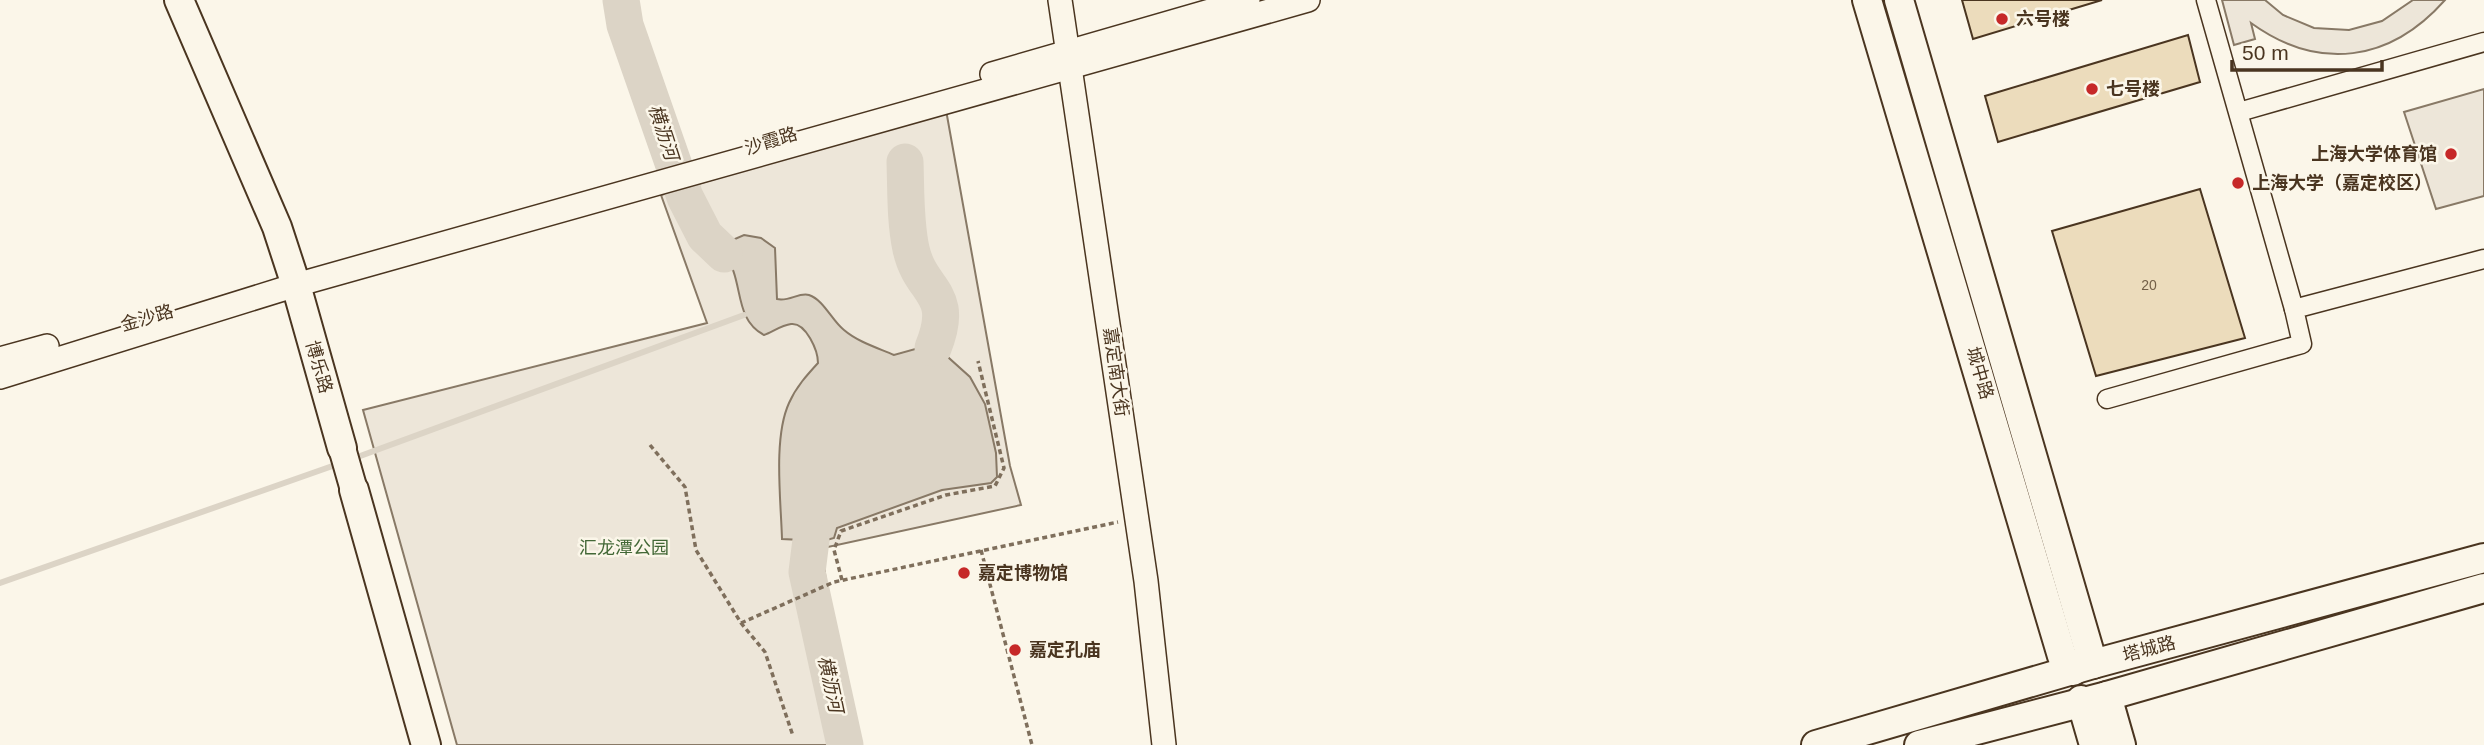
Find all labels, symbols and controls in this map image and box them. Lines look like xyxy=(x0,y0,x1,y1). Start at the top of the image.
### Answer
place label: 六号楼 xyxy=(2016,9,2070,29)
marker: 六号楼 xyxy=(1994,11,2010,27)
scale bar xyxy=(2232,28,2382,72)
text: 50 m xyxy=(2242,41,2289,64)
place label: 七号楼 xyxy=(2106,79,2160,99)
marker: 七号楼 xyxy=(2084,81,2100,97)
water label: 横沥河 xyxy=(645,102,684,166)
street label: 沙霞路 xyxy=(742,124,800,158)
place label: 上海大学体育馆 xyxy=(2311,144,2437,164)
marker: 上海大学体育馆 xyxy=(2443,146,2459,162)
place label: 上海大学（嘉定校区） xyxy=(2252,173,2432,193)
marker: 上海大学（嘉定校区） xyxy=(2230,175,2246,191)
house number: 20 xyxy=(2141,277,2157,293)
street label: 金沙路 xyxy=(118,301,176,335)
street label: 嘉定南大街 xyxy=(1100,326,1132,418)
street label: 博乐路 xyxy=(302,338,336,396)
street label: 城中路 xyxy=(1963,344,1997,402)
park label: 汇龙潭公园 xyxy=(579,538,669,558)
place label: 嘉定博物馆 xyxy=(978,563,1068,583)
marker: 嘉定博物馆 xyxy=(956,565,972,581)
street label: 塔城路 xyxy=(2120,632,2178,666)
place label: 嘉定孔庙 xyxy=(1029,640,1101,660)
marker: 嘉定孔庙 xyxy=(1007,642,1023,658)
water label: 横沥河 xyxy=(814,654,848,718)

